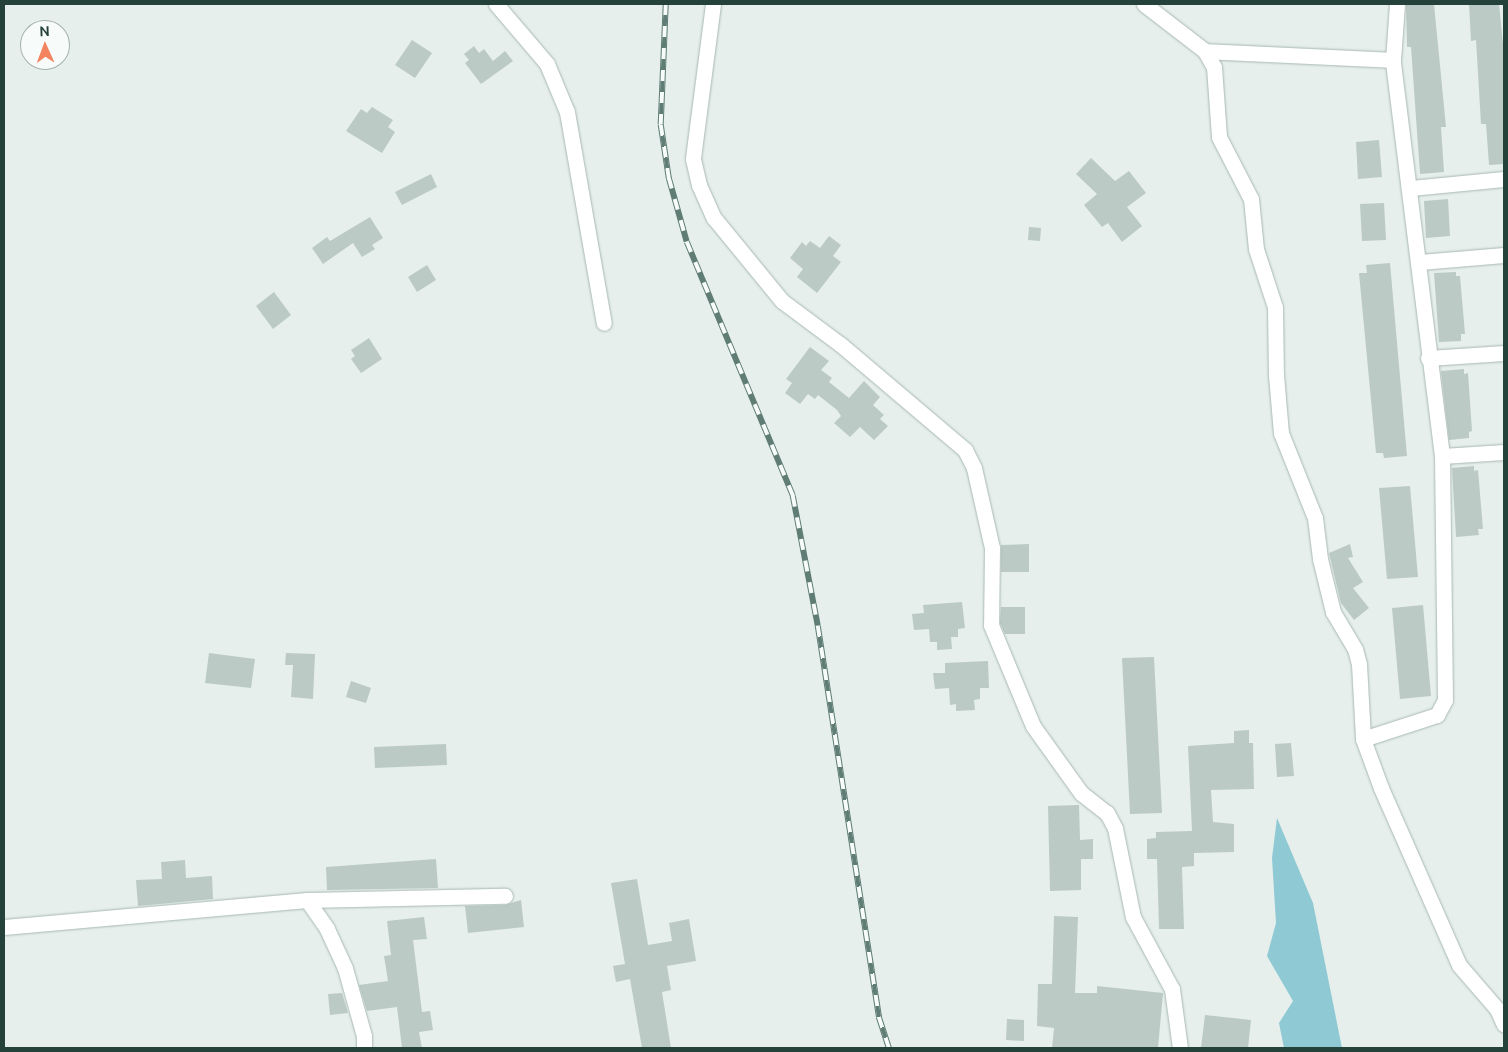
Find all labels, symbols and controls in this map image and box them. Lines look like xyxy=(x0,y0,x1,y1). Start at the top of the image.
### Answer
north arrow xyxy=(20,20,70,70)
text: N xyxy=(39,23,50,39)

